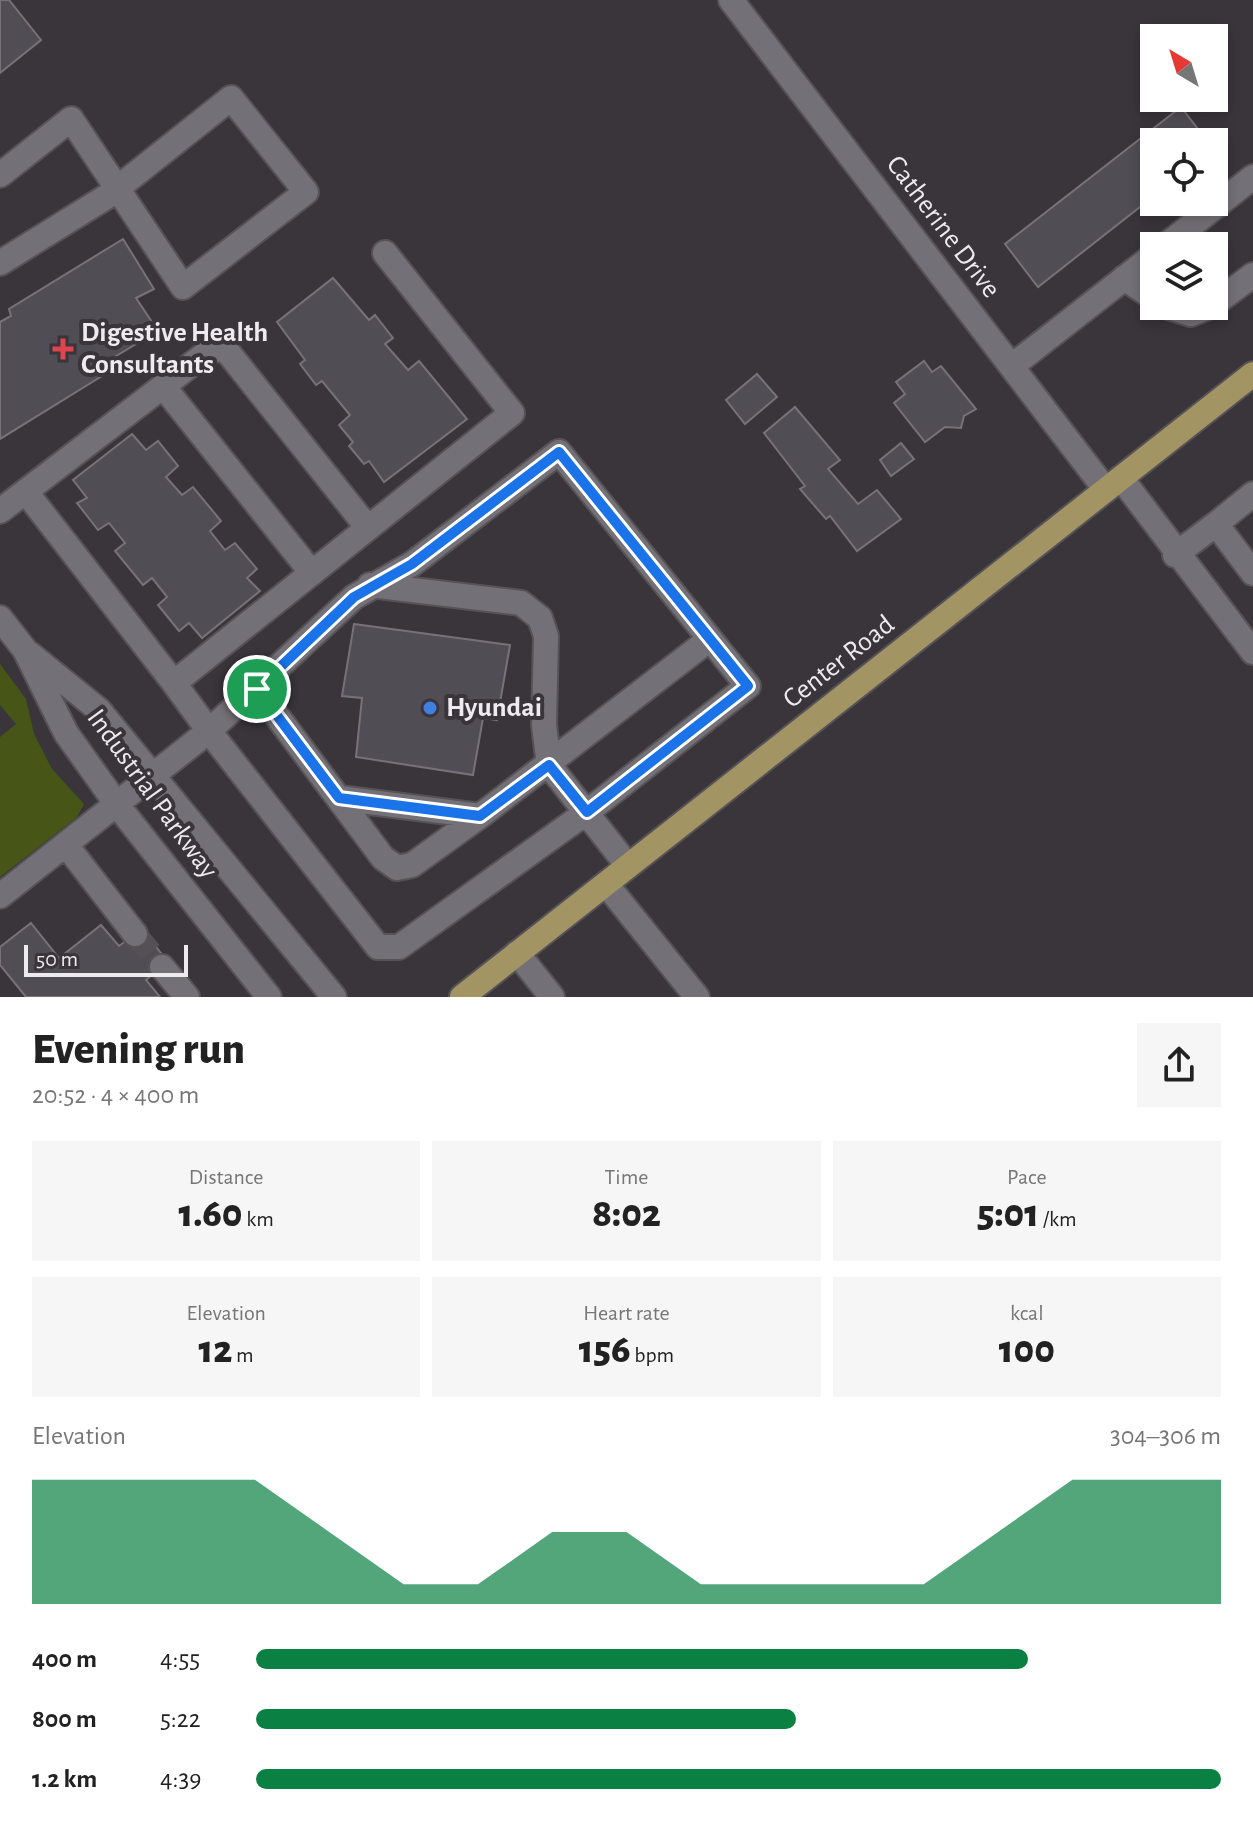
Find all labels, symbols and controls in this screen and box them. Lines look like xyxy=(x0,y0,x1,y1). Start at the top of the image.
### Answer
north arrow xyxy=(1140,24,1228,112)
map controls xyxy=(1140,24,1228,320)
button: locate xyxy=(1140,128,1228,216)
street label: Catherine Drive xyxy=(881,151,1005,303)
button: layers xyxy=(1140,232,1228,320)
place label: Digestive Health Consultants xyxy=(81,319,268,379)
marker: Digestive Health Consultants xyxy=(52,338,74,360)
street label: Center Road xyxy=(778,610,900,714)
pin xyxy=(223,655,291,723)
icon: arrive xyxy=(235,667,279,711)
place label: Hyundai xyxy=(446,694,542,722)
marker: Hyundai xyxy=(421,699,439,717)
street label: Industrial Parkway xyxy=(82,704,223,884)
scale bar xyxy=(24,941,188,977)
text: 50 m xyxy=(36,948,78,970)
button: share xyxy=(1137,1023,1221,1107)
text: Evening run xyxy=(32,1028,245,1072)
text: 20:52 · 4 × 400 m xyxy=(32,1082,199,1108)
text: Distance xyxy=(189,1166,263,1188)
text: Time xyxy=(605,1166,648,1188)
text: Pace xyxy=(1007,1166,1047,1188)
text: 1.60 xyxy=(178,1194,243,1234)
text: 8:02 xyxy=(592,1194,661,1234)
text: 5:01 xyxy=(977,1194,1039,1234)
text: km xyxy=(243,1208,274,1230)
text: /km xyxy=(1039,1208,1077,1230)
text: Elevation xyxy=(186,1302,266,1324)
text: Heart rate xyxy=(583,1302,670,1324)
text: kcal xyxy=(1010,1302,1044,1324)
text: 12 xyxy=(199,1330,232,1370)
text: 156 xyxy=(579,1330,631,1370)
text: 100 xyxy=(999,1330,1055,1370)
text: m xyxy=(232,1344,254,1366)
text: bpm xyxy=(631,1344,674,1366)
text: Elevation xyxy=(32,1423,126,1449)
text: 304–306 m xyxy=(1110,1423,1221,1449)
text: 400 m xyxy=(32,1646,97,1672)
text: 4:55 xyxy=(160,1646,200,1672)
text: 800 m xyxy=(32,1706,97,1732)
text: 5:22 xyxy=(160,1706,200,1732)
text: 1.2 km xyxy=(32,1766,97,1792)
text: 4:39 xyxy=(160,1766,201,1792)

